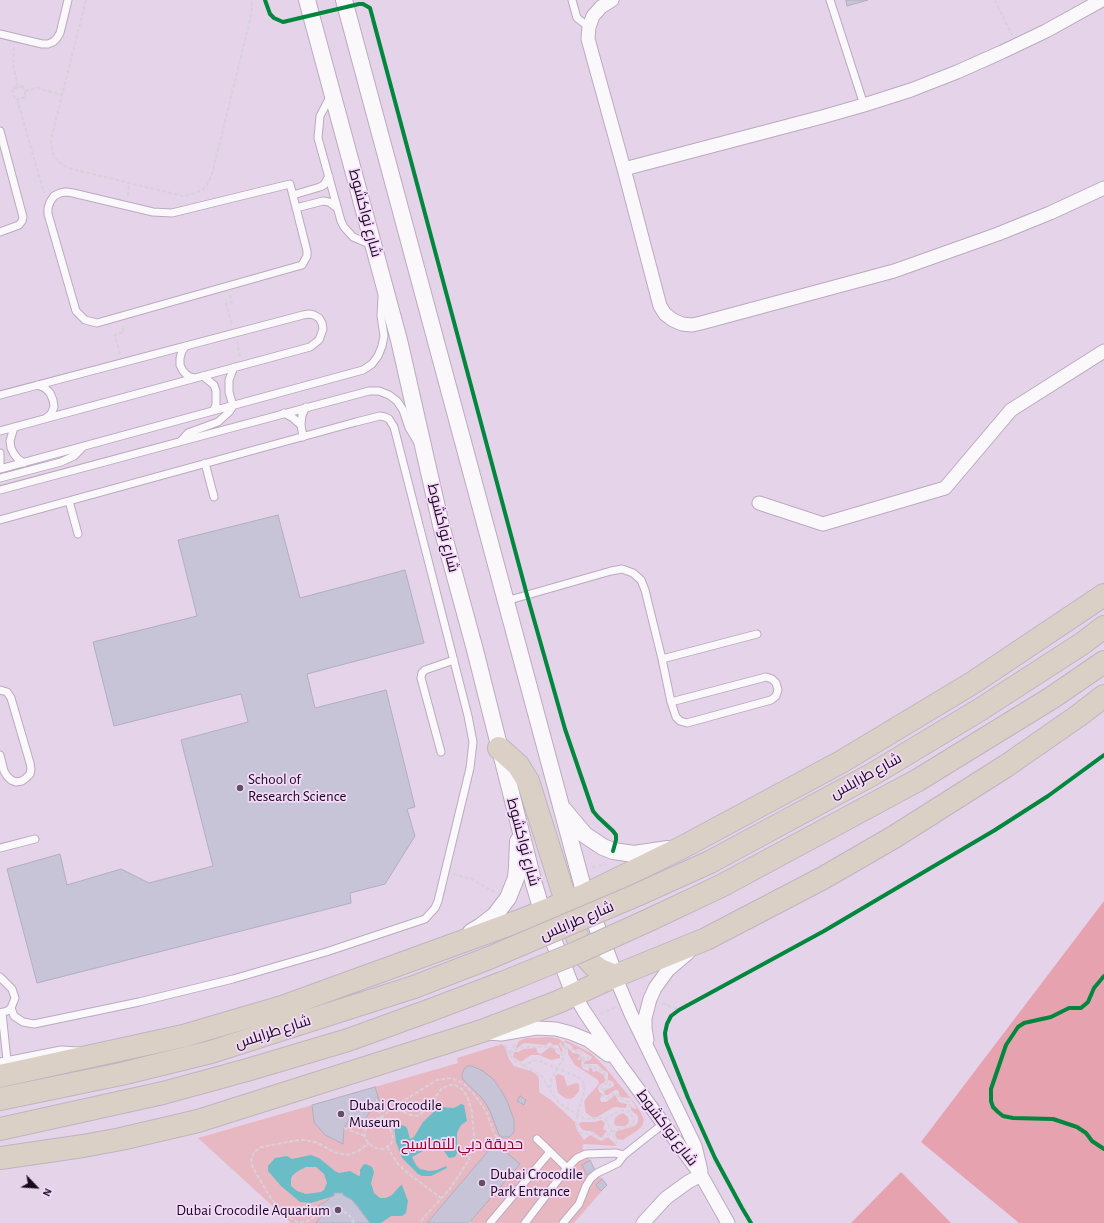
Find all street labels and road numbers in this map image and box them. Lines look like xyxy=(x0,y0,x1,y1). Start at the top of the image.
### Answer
street label: شارع نواكشوط xyxy=(345,167,385,259)
street label: شارع نواكشوط xyxy=(423,482,463,574)
street label: شارع طرابلس xyxy=(827,749,905,803)
street label: شارع نواكشوط xyxy=(503,796,543,888)
street label: شارع طرابلس xyxy=(537,897,617,945)
street label: شارع طرابلس xyxy=(233,1011,313,1053)
street label: شارع نواكشوط xyxy=(633,1086,701,1170)

